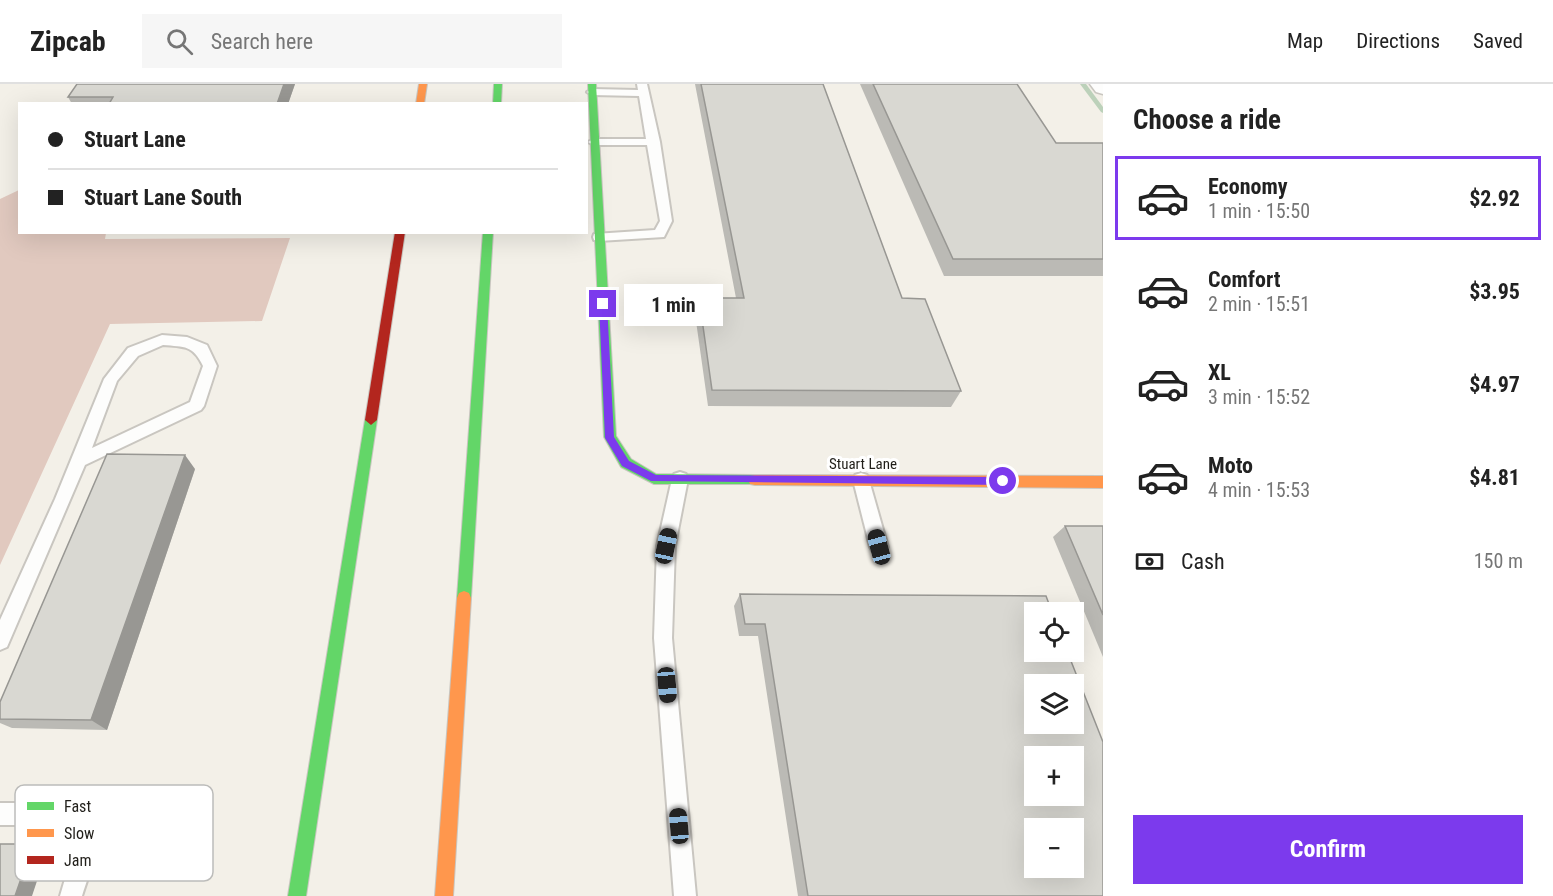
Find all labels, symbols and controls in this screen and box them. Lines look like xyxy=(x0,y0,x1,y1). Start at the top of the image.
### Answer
search box xyxy=(142,14,562,68)
text: Zipcab xyxy=(30,25,106,58)
icon: search xyxy=(163,25,196,58)
text: Search here xyxy=(211,29,313,54)
text: Map xyxy=(1287,29,1323,53)
text: Directions xyxy=(1356,29,1440,53)
text: Saved xyxy=(1473,29,1523,53)
text: Choose a ride xyxy=(1133,104,1281,136)
text: Stuart Lane xyxy=(84,127,186,152)
icon: car xyxy=(1136,171,1190,225)
text: Economy xyxy=(1208,174,1288,199)
text: Stuart Lane South xyxy=(84,185,242,210)
text: $2.92 xyxy=(1469,186,1520,211)
text: 1 min · 15:50 xyxy=(1208,199,1310,223)
icon: car xyxy=(1136,264,1190,318)
text: Comfort xyxy=(1208,267,1281,292)
text: $3.95 xyxy=(1469,279,1520,304)
callout: 1 min xyxy=(624,283,723,325)
route end xyxy=(589,290,616,317)
text: 2 min · 15:51 xyxy=(1208,292,1310,316)
text: 1 min xyxy=(651,293,696,317)
icon: car xyxy=(1136,357,1190,411)
text: XL xyxy=(1208,360,1231,385)
text: $4.97 xyxy=(1469,372,1520,397)
text: 3 min · 15:52 xyxy=(1208,385,1310,409)
icon: car xyxy=(1136,450,1190,504)
text: Moto xyxy=(1208,453,1253,478)
street label: Stuart Lane xyxy=(829,455,897,473)
text: $4.81 xyxy=(1469,465,1520,490)
route start xyxy=(989,467,1016,494)
text: 4 min · 15:53 xyxy=(1208,478,1310,502)
car xyxy=(653,527,679,565)
car xyxy=(866,527,892,567)
icon: cash xyxy=(1133,545,1166,578)
text: Cash xyxy=(1181,549,1225,574)
text: 150 m xyxy=(1474,549,1523,573)
map controls xyxy=(1024,602,1084,878)
button: locate xyxy=(1024,602,1084,662)
car xyxy=(656,666,678,704)
button: layers xyxy=(1024,674,1084,734)
button: + xyxy=(1024,746,1084,806)
legend xyxy=(15,785,213,881)
text: Fast xyxy=(64,797,91,816)
car xyxy=(668,807,690,845)
button: Confirm xyxy=(1133,815,1523,884)
button: − xyxy=(1024,818,1084,878)
text: Slow xyxy=(64,824,94,843)
text: Jam xyxy=(64,851,91,870)

